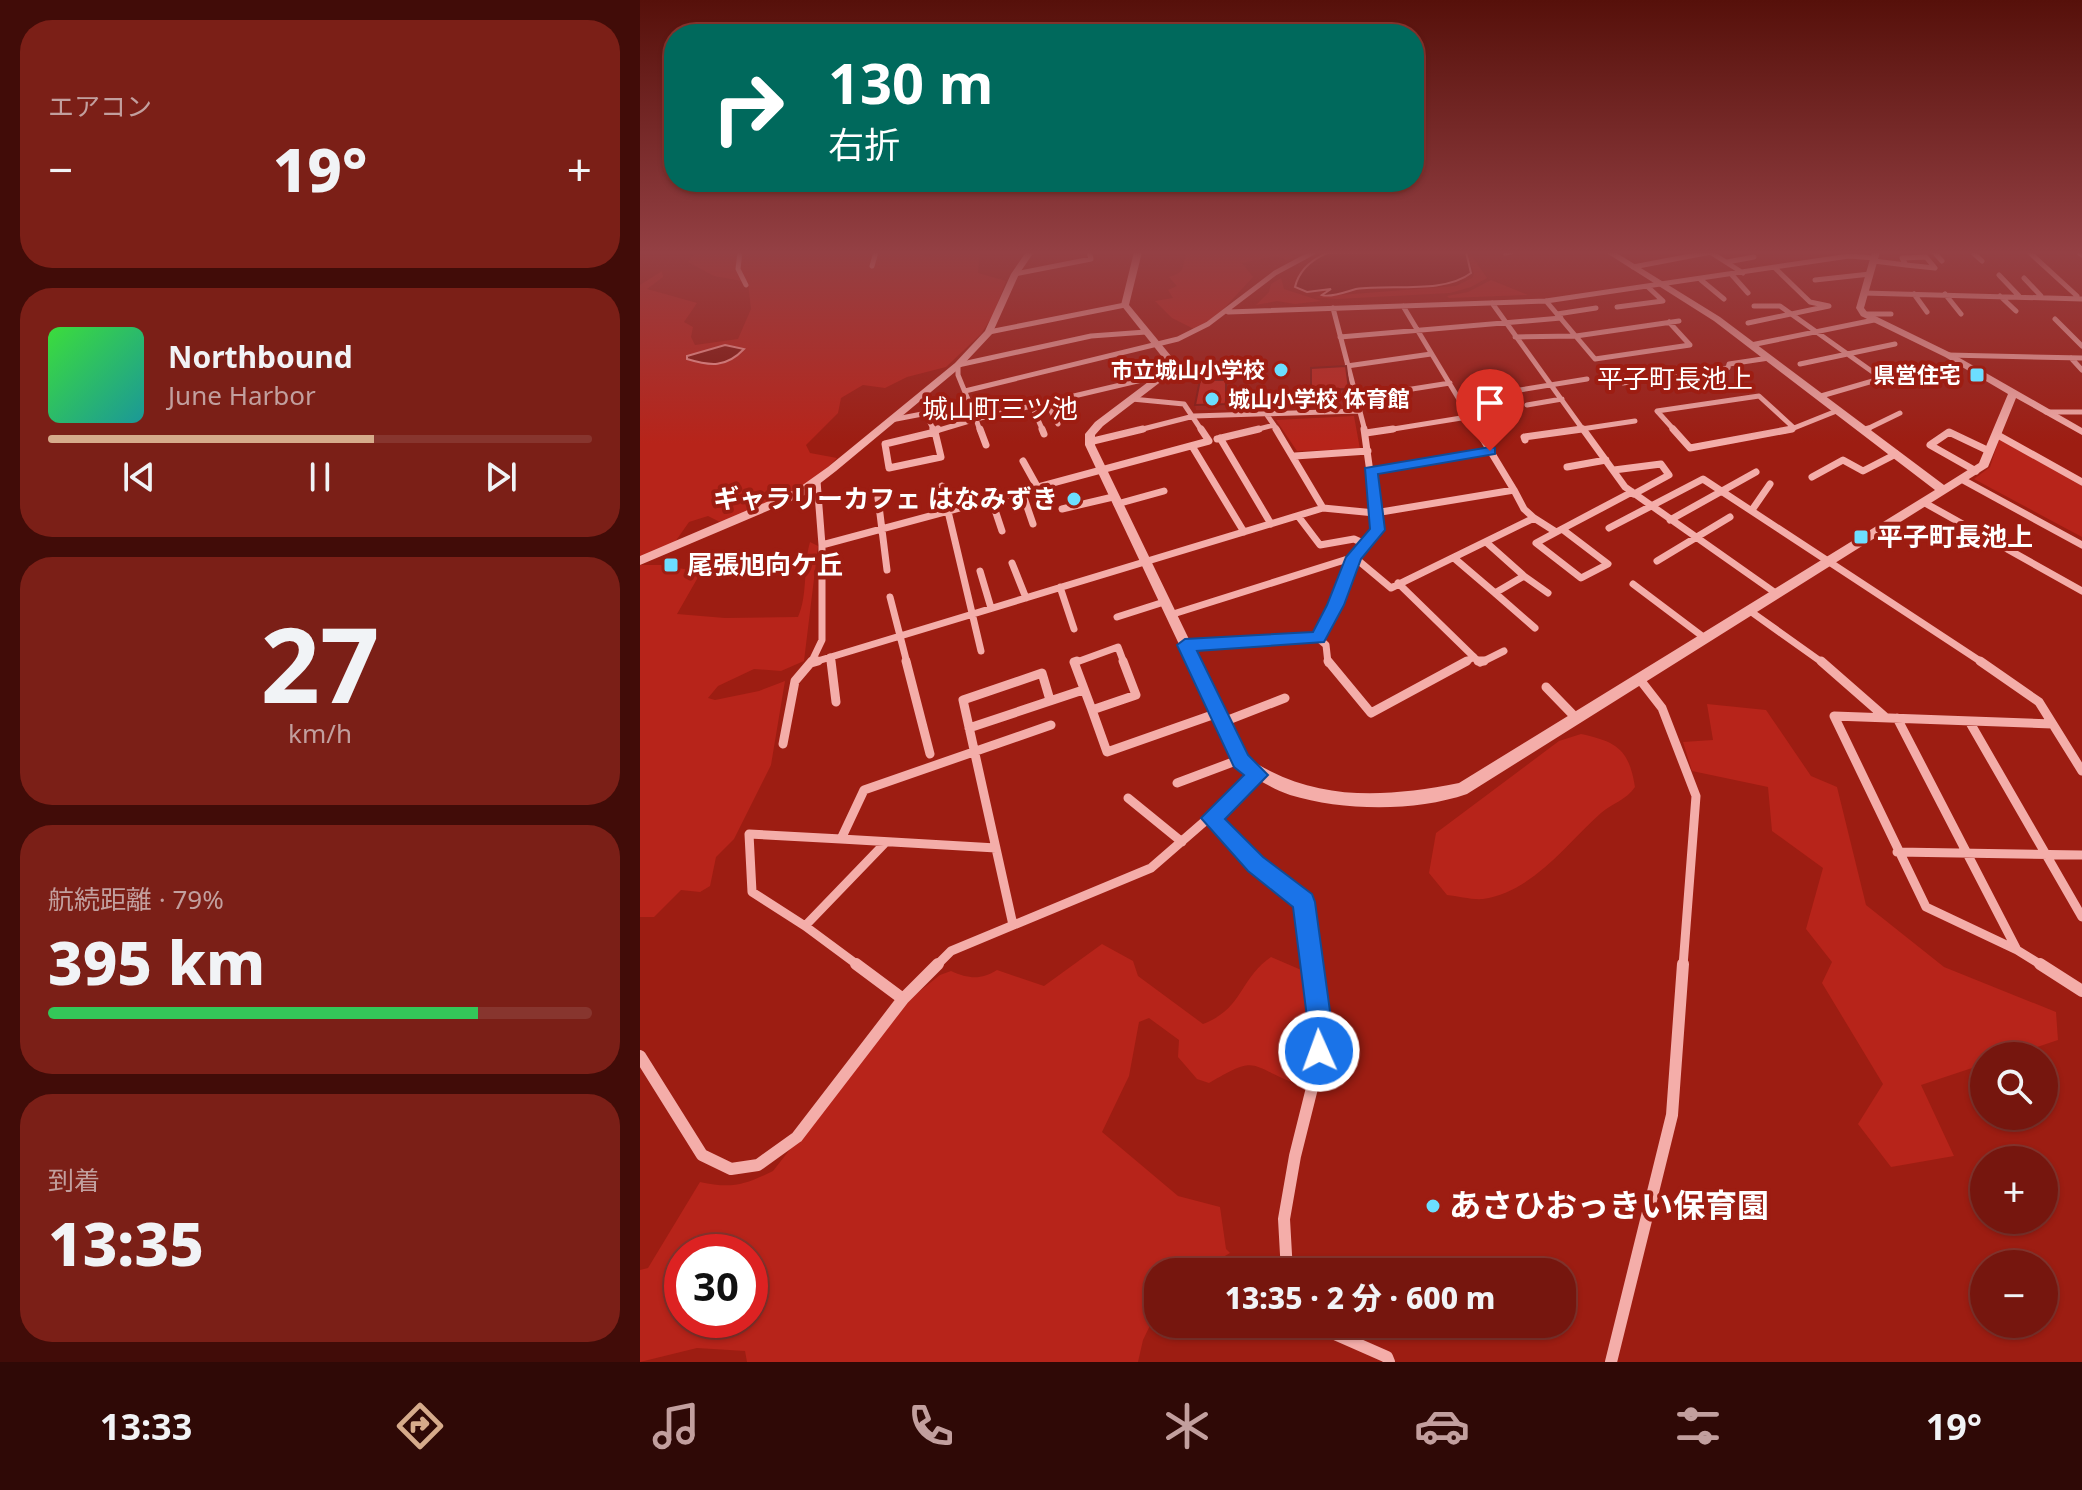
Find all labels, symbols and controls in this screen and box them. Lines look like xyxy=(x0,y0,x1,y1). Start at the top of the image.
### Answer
text: 130 m xyxy=(828,44,993,120)
icon: right xyxy=(696,56,800,160)
text: エアコン xyxy=(48,88,152,124)
text: 右折 xyxy=(828,120,900,169)
text: 19° xyxy=(273,128,367,210)
text: − xyxy=(48,139,73,199)
text: + xyxy=(567,139,592,199)
text: Northbound xyxy=(168,336,353,377)
place label: 市立城山小学校 xyxy=(1111,354,1265,384)
place label: 県営住宅 xyxy=(1873,359,1961,389)
district label: 平子町長池上 xyxy=(1597,360,1753,396)
marker: 市立城山小学校 xyxy=(1272,361,1290,379)
marker: 県営住宅 xyxy=(1968,366,1986,384)
pin xyxy=(1456,369,1524,451)
text: June Harbor xyxy=(168,377,316,413)
icon: arrive xyxy=(1468,381,1512,425)
place label: 城山小学校 体育館 xyxy=(1228,383,1410,413)
district label: 城山町三ツ池 xyxy=(922,390,1078,426)
marker: 城山小学校 体育館 xyxy=(1203,390,1221,408)
icon: previous xyxy=(117,455,161,499)
icon: pause xyxy=(298,455,342,499)
icon: next xyxy=(479,455,523,499)
place label: ギャラリーカフェ はなみずき xyxy=(713,480,1058,516)
marker: ギャラリーカフェ はなみずき xyxy=(1065,490,1083,508)
place label: 平子町長池上 xyxy=(1877,518,2033,554)
marker: 平子町長池上 xyxy=(1852,528,1870,546)
place label: 尾張旭向ケ丘 xyxy=(687,546,843,582)
marker: 尾張旭向ケ丘 xyxy=(662,556,680,574)
text: 27 xyxy=(261,592,379,733)
text: km/h xyxy=(288,715,352,751)
text: 航続距離 · 79% xyxy=(48,881,224,917)
text: 395 km xyxy=(48,921,265,1003)
position arrow xyxy=(1277,1009,1361,1093)
map controls xyxy=(1970,1042,2058,1338)
button: search xyxy=(1970,1042,2058,1130)
button: + xyxy=(1970,1146,2058,1234)
text: 到着 xyxy=(48,1162,100,1198)
place label: あさひおっきい保育園 xyxy=(1449,1183,1769,1226)
marker: あさひおっきい保育園 xyxy=(1424,1197,1442,1215)
text: 13:35 xyxy=(48,1202,204,1284)
speed limit sign: 30 xyxy=(664,1234,768,1338)
button: − xyxy=(1970,1250,2058,1338)
text: 13:35 · 2 分 · 600 m xyxy=(1225,1277,1495,1318)
icon: directions xyxy=(392,1398,448,1454)
icon: music xyxy=(648,1398,704,1454)
icon: phone xyxy=(903,1398,959,1454)
icon: climate xyxy=(1159,1398,1215,1454)
icon: car xyxy=(1414,1398,1470,1454)
icon: filters xyxy=(1670,1398,1726,1454)
text: 13:33 xyxy=(100,1402,192,1451)
text: 19° xyxy=(1926,1402,1982,1451)

